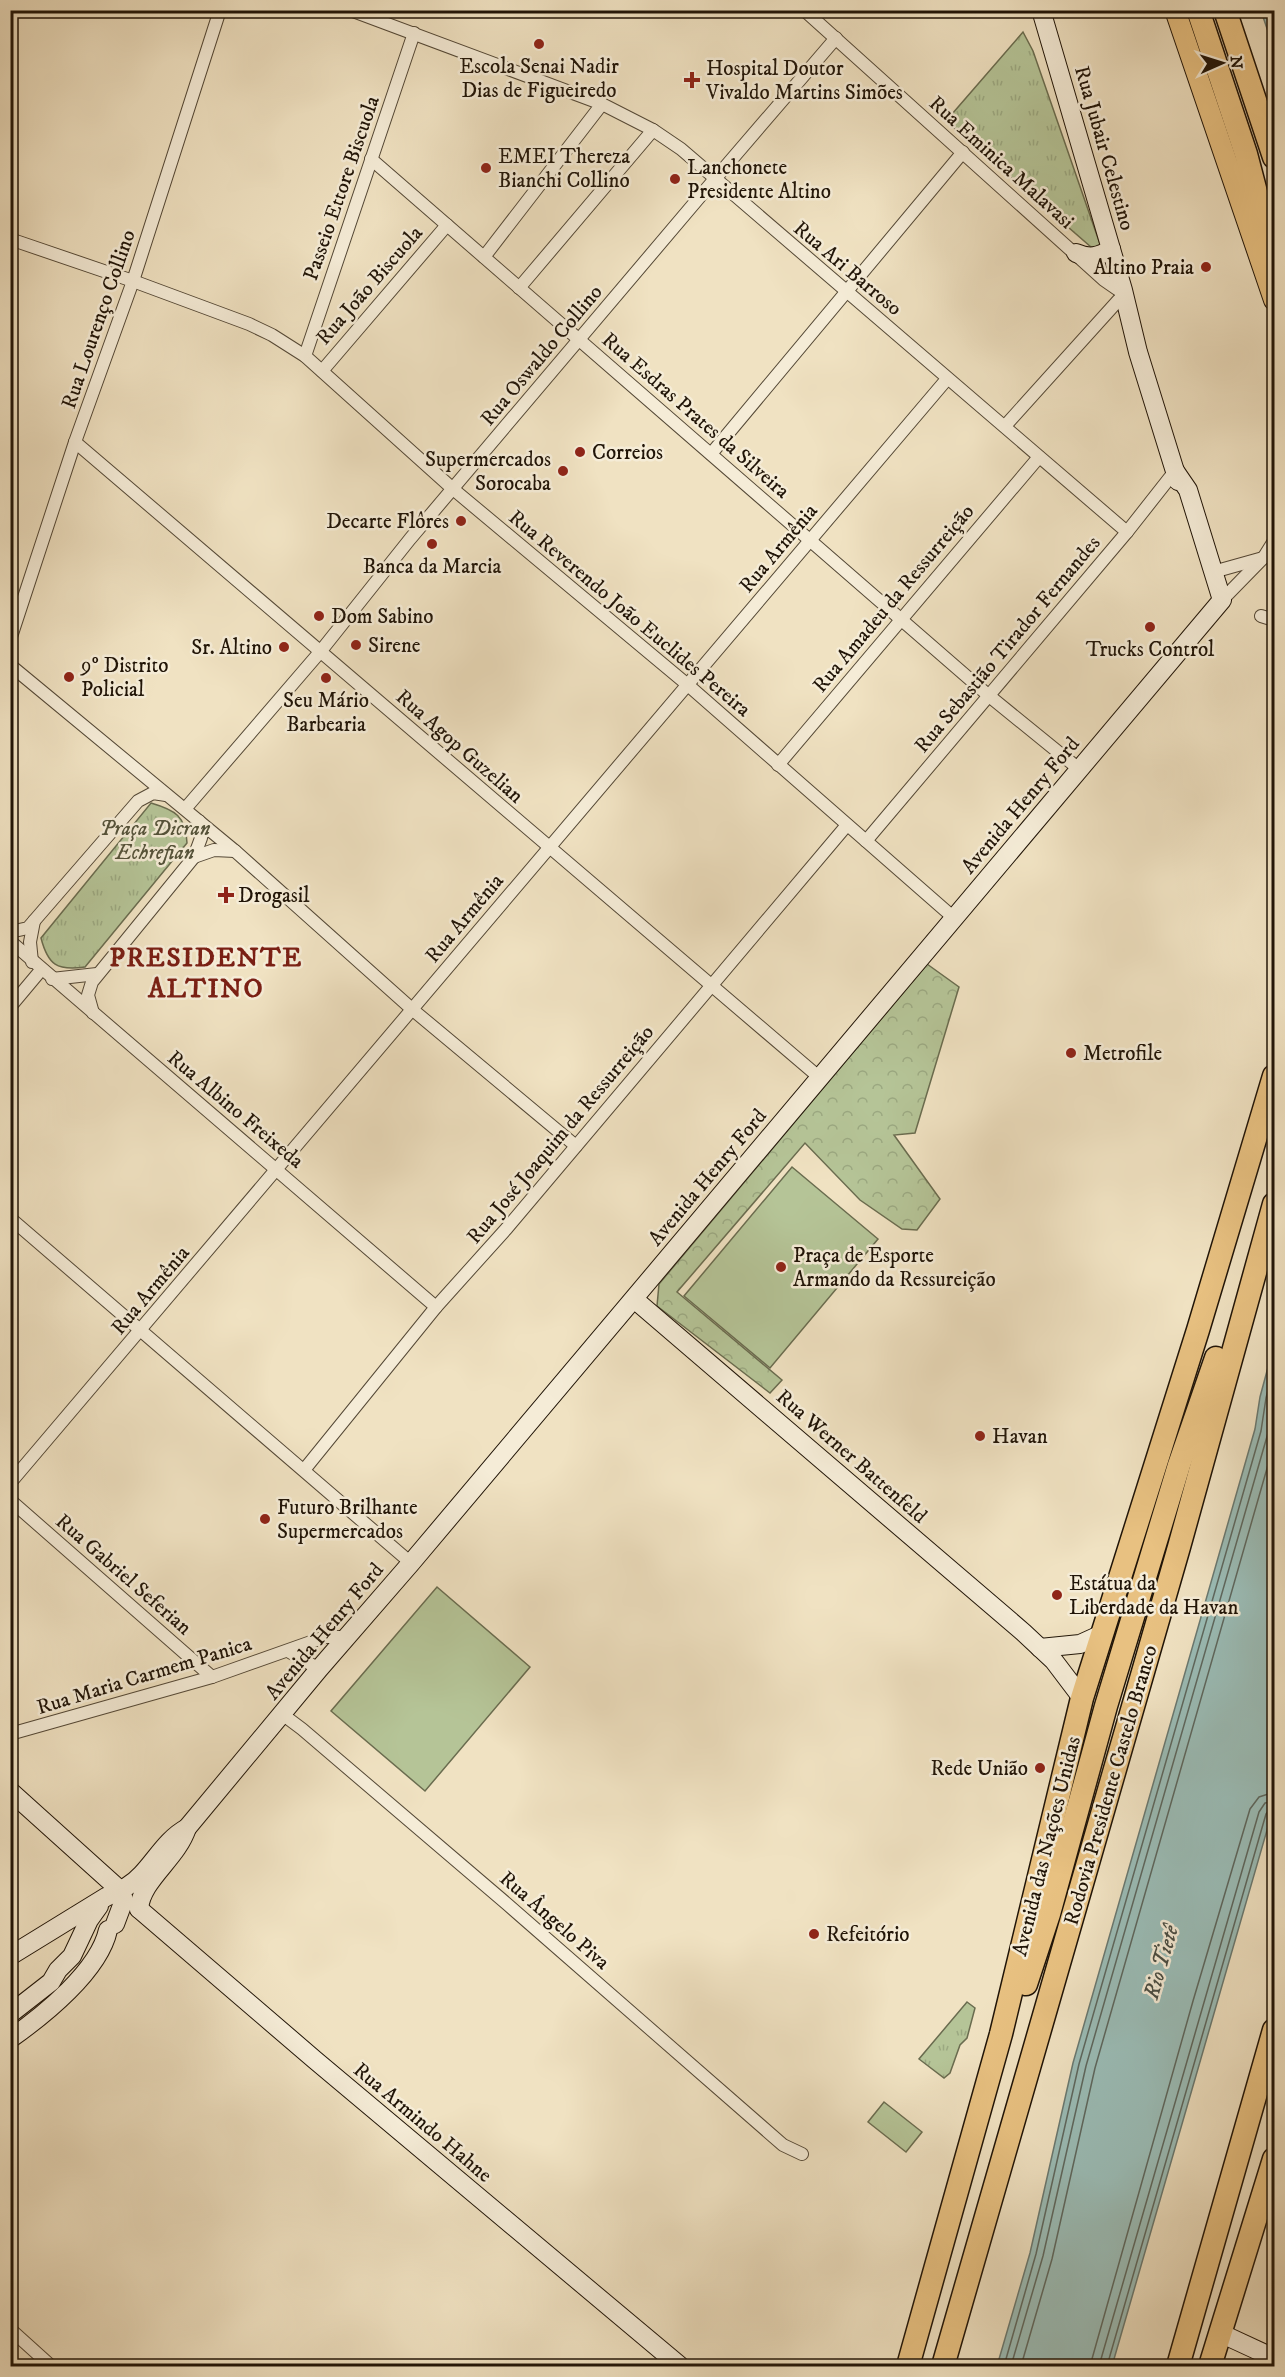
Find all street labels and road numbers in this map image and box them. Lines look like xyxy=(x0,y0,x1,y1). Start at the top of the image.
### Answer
street label: Rua Jubair Celestino xyxy=(1068,63,1140,234)
street label: Rua Eminica Malavasi xyxy=(923,91,1079,235)
street label: Passeio Ettore Biscuola xyxy=(298,92,386,284)
street label: Rua Ari Barroso xyxy=(788,216,907,322)
street label: Rua João Biscuola xyxy=(311,221,429,351)
street label: Rua Lourenço Collino xyxy=(56,226,142,412)
street label: Rua Oswaldo Collino xyxy=(475,280,608,432)
street label: Rua Esdras Prates da Silveira xyxy=(596,327,795,505)
street label: Rua Armênia xyxy=(734,499,824,599)
street label: Rua Amadeu da Ressurreição xyxy=(807,499,980,698)
street label: Rua Reverendo João Euclides Pereira xyxy=(503,505,756,723)
street label: Rua Sebastião Tirador Fernandes xyxy=(909,531,1106,759)
street label: Rua Agop Guzelian xyxy=(390,684,529,809)
street label: Avenida Henry Ford xyxy=(956,731,1086,879)
street label: Rua Armênia xyxy=(420,869,510,969)
street label: Rua José Joaquim da Ressurreição xyxy=(462,1020,660,1249)
street label: Rua Albino Freixeda xyxy=(162,1045,309,1174)
street label: Avenida Henry Ford xyxy=(643,1103,773,1251)
street label: Rua Armênia xyxy=(106,1241,196,1341)
street label: Rua Werner Battenfeld xyxy=(771,1384,933,1530)
street label: Rua Gabriel Seferian xyxy=(50,1509,197,1641)
street label: Avenida Henry Ford xyxy=(260,1557,390,1705)
street label: Rua Maria Carmem Panica xyxy=(34,1631,255,1721)
street label: Rodovia Presidente Castelo Branco xyxy=(1058,1642,1163,1928)
street label: Avenida das Nações Unidas xyxy=(1007,1734,1087,1959)
street label: Rua Ângelo Piva xyxy=(494,1864,616,1976)
street label: Rua Armindo Hahne xyxy=(348,2057,497,2189)

